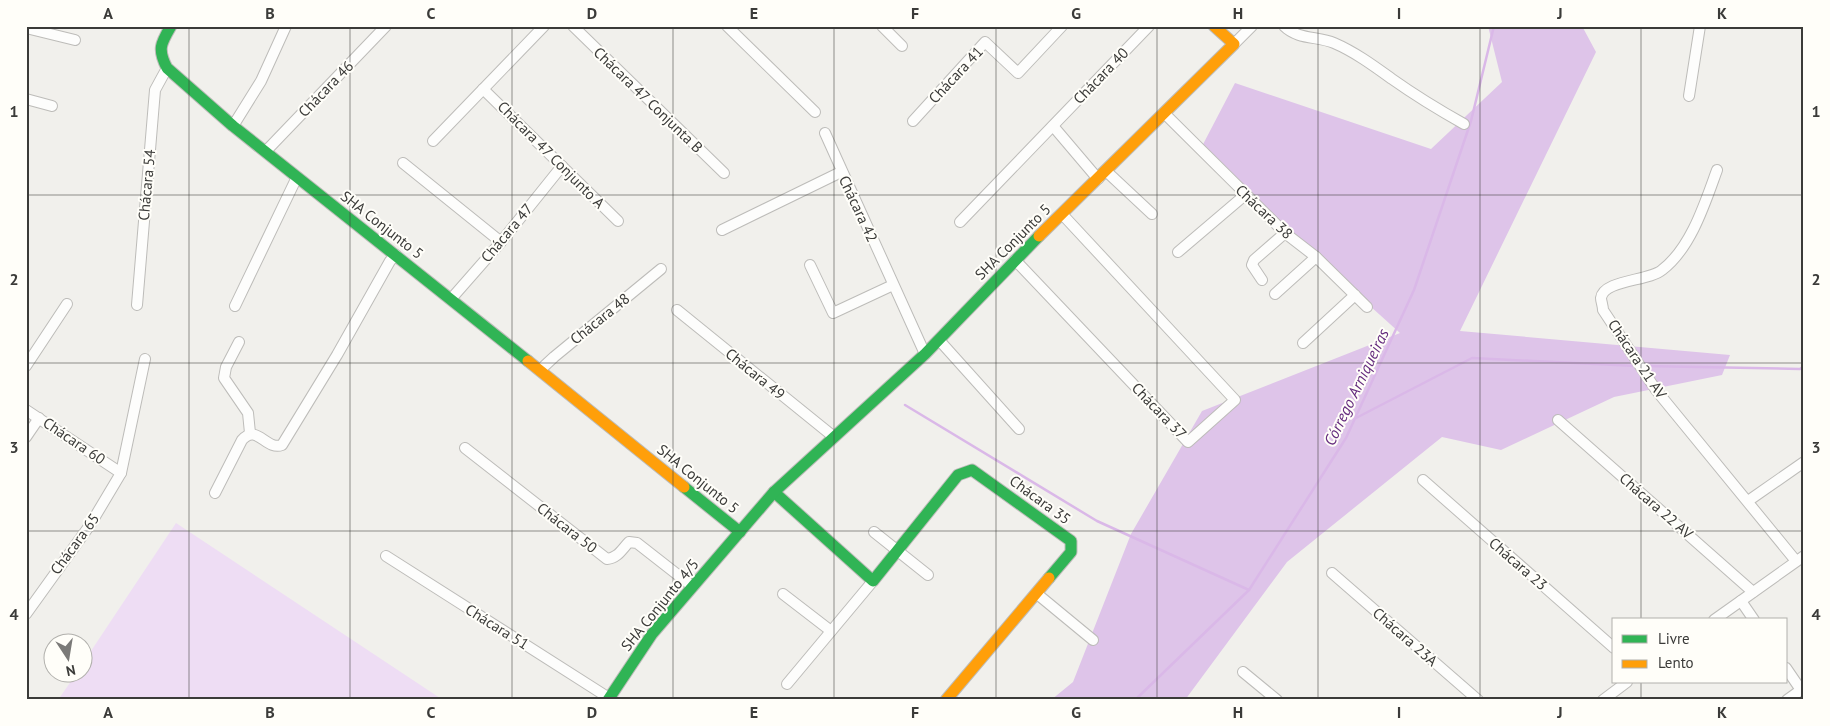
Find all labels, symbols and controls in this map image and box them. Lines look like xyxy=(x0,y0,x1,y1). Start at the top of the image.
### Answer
text: A xyxy=(103,3,113,23)
text: B xyxy=(265,3,275,23)
text: C xyxy=(427,3,436,23)
text: D xyxy=(587,3,597,23)
text: E xyxy=(750,3,758,23)
text: F xyxy=(911,3,919,23)
text: G xyxy=(1071,3,1081,23)
text: H xyxy=(1233,3,1243,23)
text: I xyxy=(1397,3,1401,23)
text: J xyxy=(1556,3,1563,23)
text: K xyxy=(1717,3,1727,23)
street label: Chácara 41 xyxy=(924,42,987,107)
street label: Chácara 47 Conjunta B xyxy=(590,43,707,157)
street label: Chácara 40 xyxy=(1069,43,1132,108)
street label: Chácara 46 xyxy=(294,56,357,121)
street label: Chácara 47 Conjunto A xyxy=(494,97,609,213)
text: 1 xyxy=(9,101,19,121)
text: 1 xyxy=(1811,101,1821,121)
street label: Chácara 54 xyxy=(134,149,159,221)
street label: Chácara 42 xyxy=(835,172,882,245)
street label: Chácara 38 xyxy=(1232,180,1297,243)
street label: SHA Conjunto 5 xyxy=(337,186,428,263)
street label: Chácara 47 xyxy=(476,199,537,266)
street label: SHA Conjunto 5 xyxy=(971,200,1055,284)
text: 2 xyxy=(9,269,19,289)
text: 2 xyxy=(1811,269,1821,289)
street label: Chácara 48 xyxy=(566,289,633,348)
street label: Chácara 21 AV xyxy=(1604,315,1671,402)
water label: Córrego Arniqueiras xyxy=(1319,325,1393,449)
street label: Chácara 49 xyxy=(722,344,789,403)
street label: Chácara 37 xyxy=(1128,378,1191,443)
street label: Chácara 60 xyxy=(39,413,109,468)
text: 3 xyxy=(9,437,19,457)
text: 3 xyxy=(1811,437,1821,457)
street label: SHA Conjunto 5 xyxy=(654,440,743,517)
street label: Chácara 22 AV xyxy=(1616,468,1697,543)
street label: Chácara 35 xyxy=(1006,471,1075,528)
street label: Chácara 50 xyxy=(533,498,601,557)
street label: Chácara 65 xyxy=(46,509,103,578)
street label: Chácara 23 xyxy=(1485,533,1551,594)
street label: SHA Conjunto 4/5 xyxy=(617,555,703,655)
street label: Chácara 51 xyxy=(462,600,533,654)
street label: Chácara 23A xyxy=(1369,603,1442,670)
text: 4 xyxy=(9,604,19,624)
text: 4 xyxy=(1811,604,1821,624)
legend xyxy=(1612,618,1788,684)
text: Livre xyxy=(1658,629,1690,648)
north arrow xyxy=(42,634,92,684)
text: Lento xyxy=(1658,653,1694,672)
text: N xyxy=(64,661,77,680)
text: A xyxy=(103,702,113,722)
text: B xyxy=(265,702,275,722)
text: C xyxy=(427,702,436,722)
text: D xyxy=(587,702,597,722)
text: E xyxy=(750,702,758,722)
text: F xyxy=(911,702,919,722)
text: G xyxy=(1071,702,1081,722)
text: H xyxy=(1233,702,1243,722)
text: I xyxy=(1397,702,1401,722)
text: J xyxy=(1556,702,1563,722)
text: K xyxy=(1717,702,1727,722)

